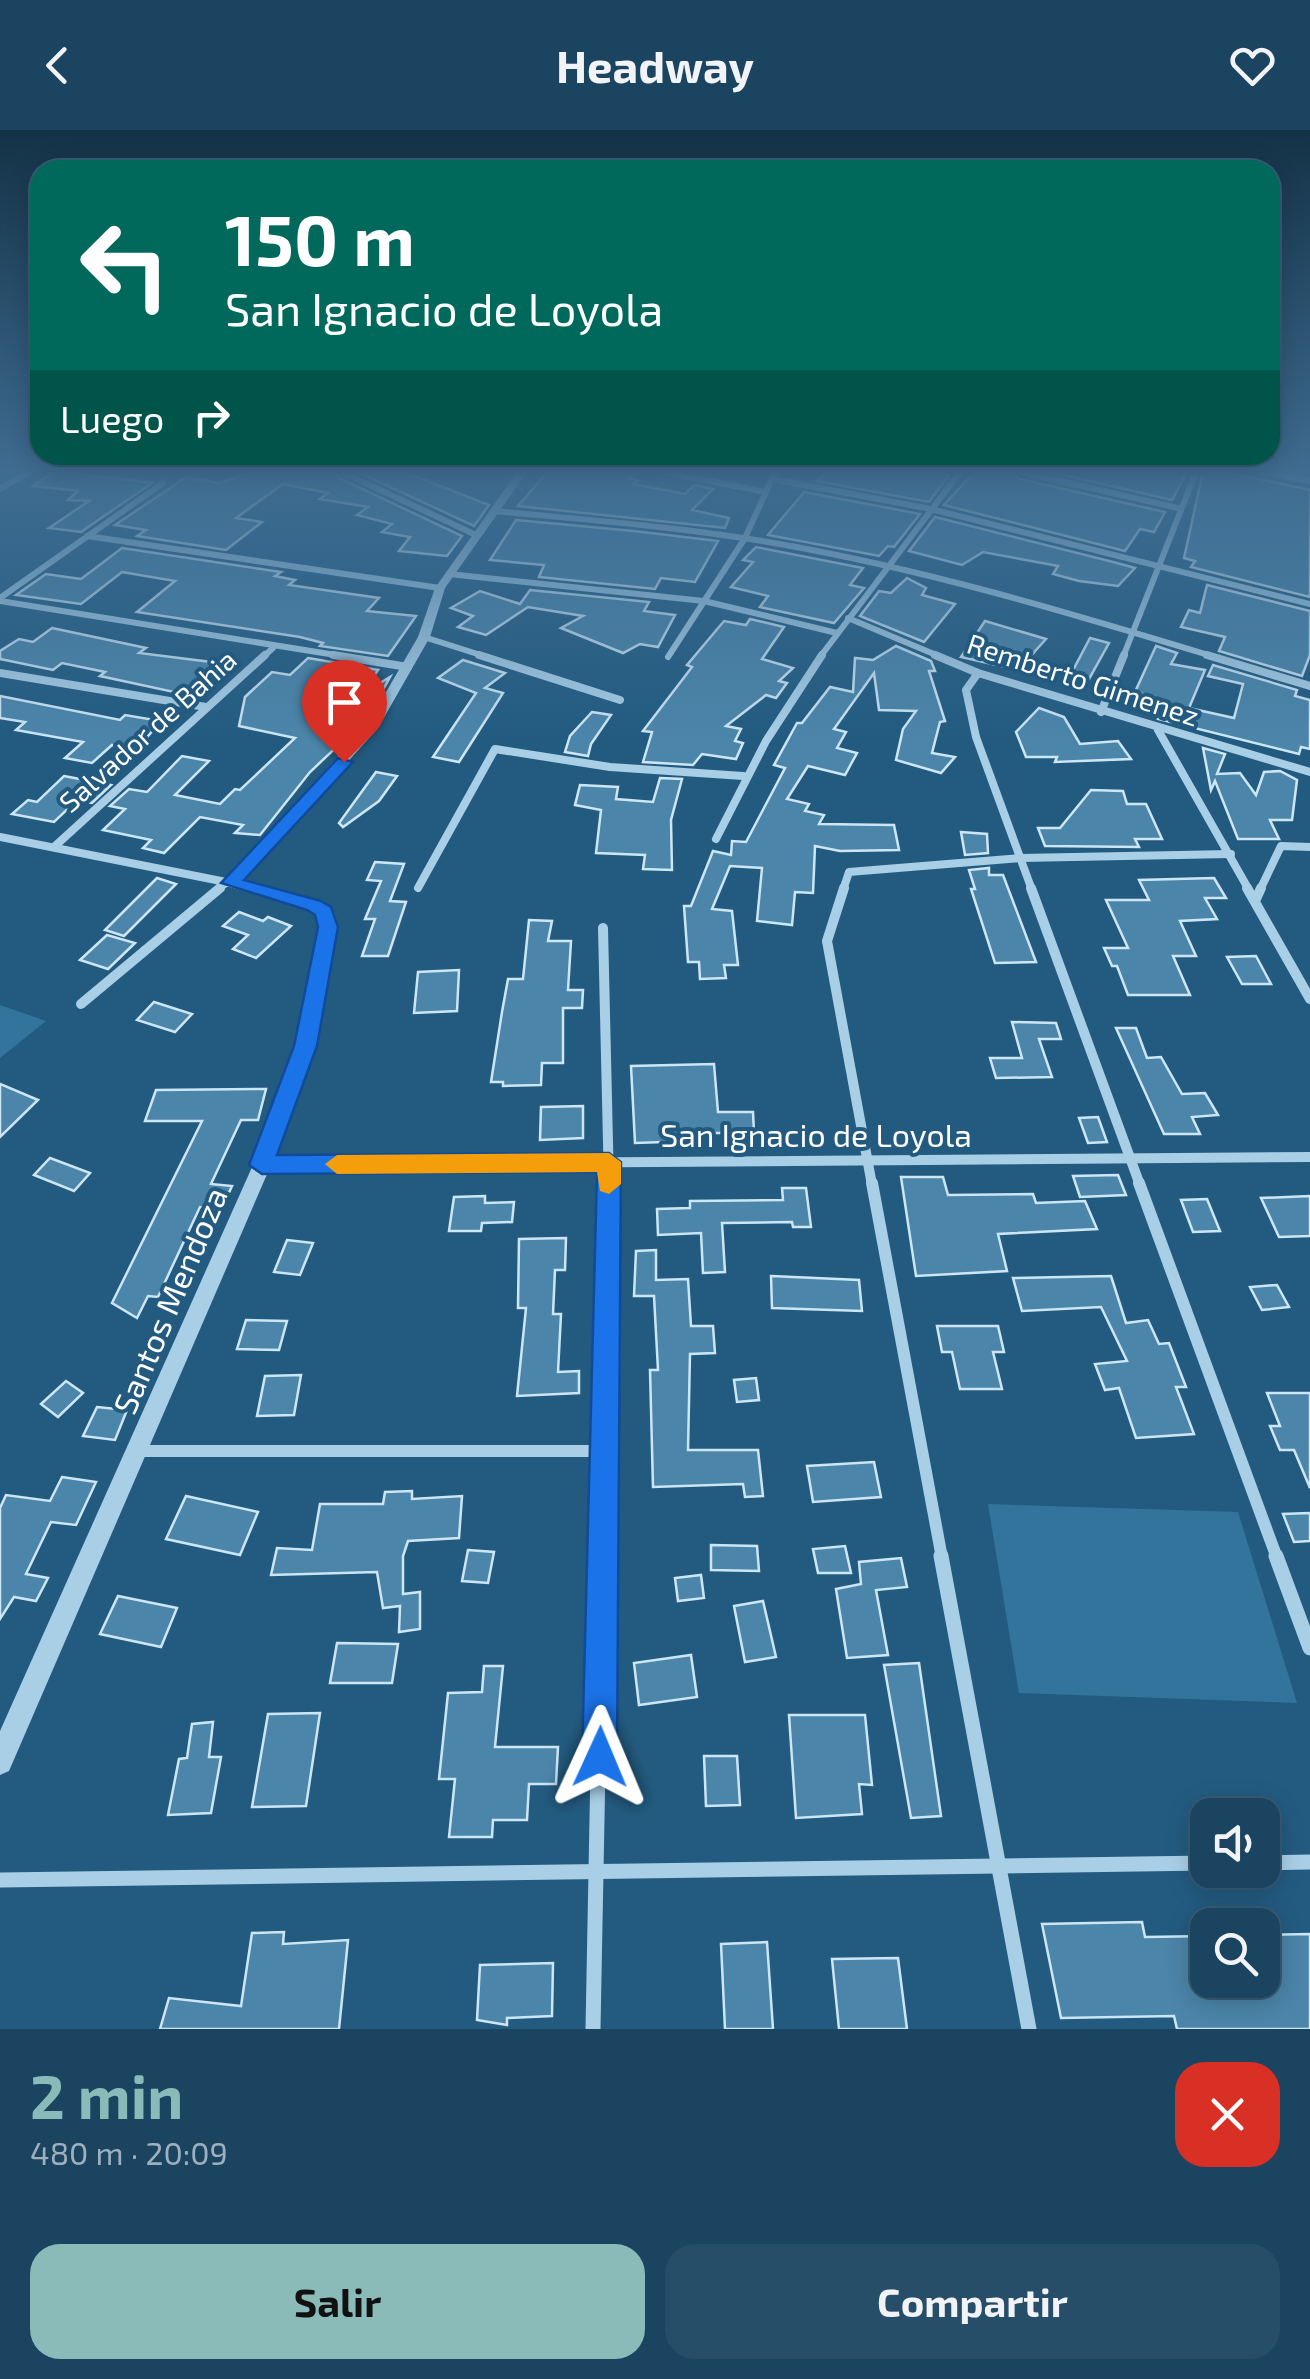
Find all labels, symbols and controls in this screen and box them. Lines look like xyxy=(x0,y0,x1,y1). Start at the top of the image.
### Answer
icon: back xyxy=(30,38,85,93)
text: Headway xyxy=(556,38,754,92)
icon: heart xyxy=(1225,38,1280,93)
text: 150 m xyxy=(225,196,415,280)
icon: left xyxy=(60,200,190,330)
text: San Ignacio de Loyola xyxy=(225,281,663,335)
icon: right xyxy=(184,390,239,445)
text: Luego xyxy=(60,395,164,441)
street label: Remberto Gimenez xyxy=(963,626,1203,733)
street label: Salvador de Bahia xyxy=(52,642,243,819)
pin xyxy=(302,660,387,763)
icon: arrive xyxy=(317,675,372,730)
street label: San Ignacio de Loyola xyxy=(660,1115,972,1153)
street label: Santos Mendoza xyxy=(104,1181,234,1419)
position arrow xyxy=(548,1705,652,1809)
map controls xyxy=(1190,1798,1280,1998)
button: sound xyxy=(1190,1798,1280,1888)
button: search xyxy=(1190,1908,1280,1998)
text: 2 min xyxy=(30,2059,183,2131)
button: close xyxy=(1175,2062,1280,2167)
text: 480 m · 20:09 xyxy=(30,2133,228,2171)
button: Salir xyxy=(30,2244,645,2359)
button: Compartir xyxy=(665,2244,1280,2359)

